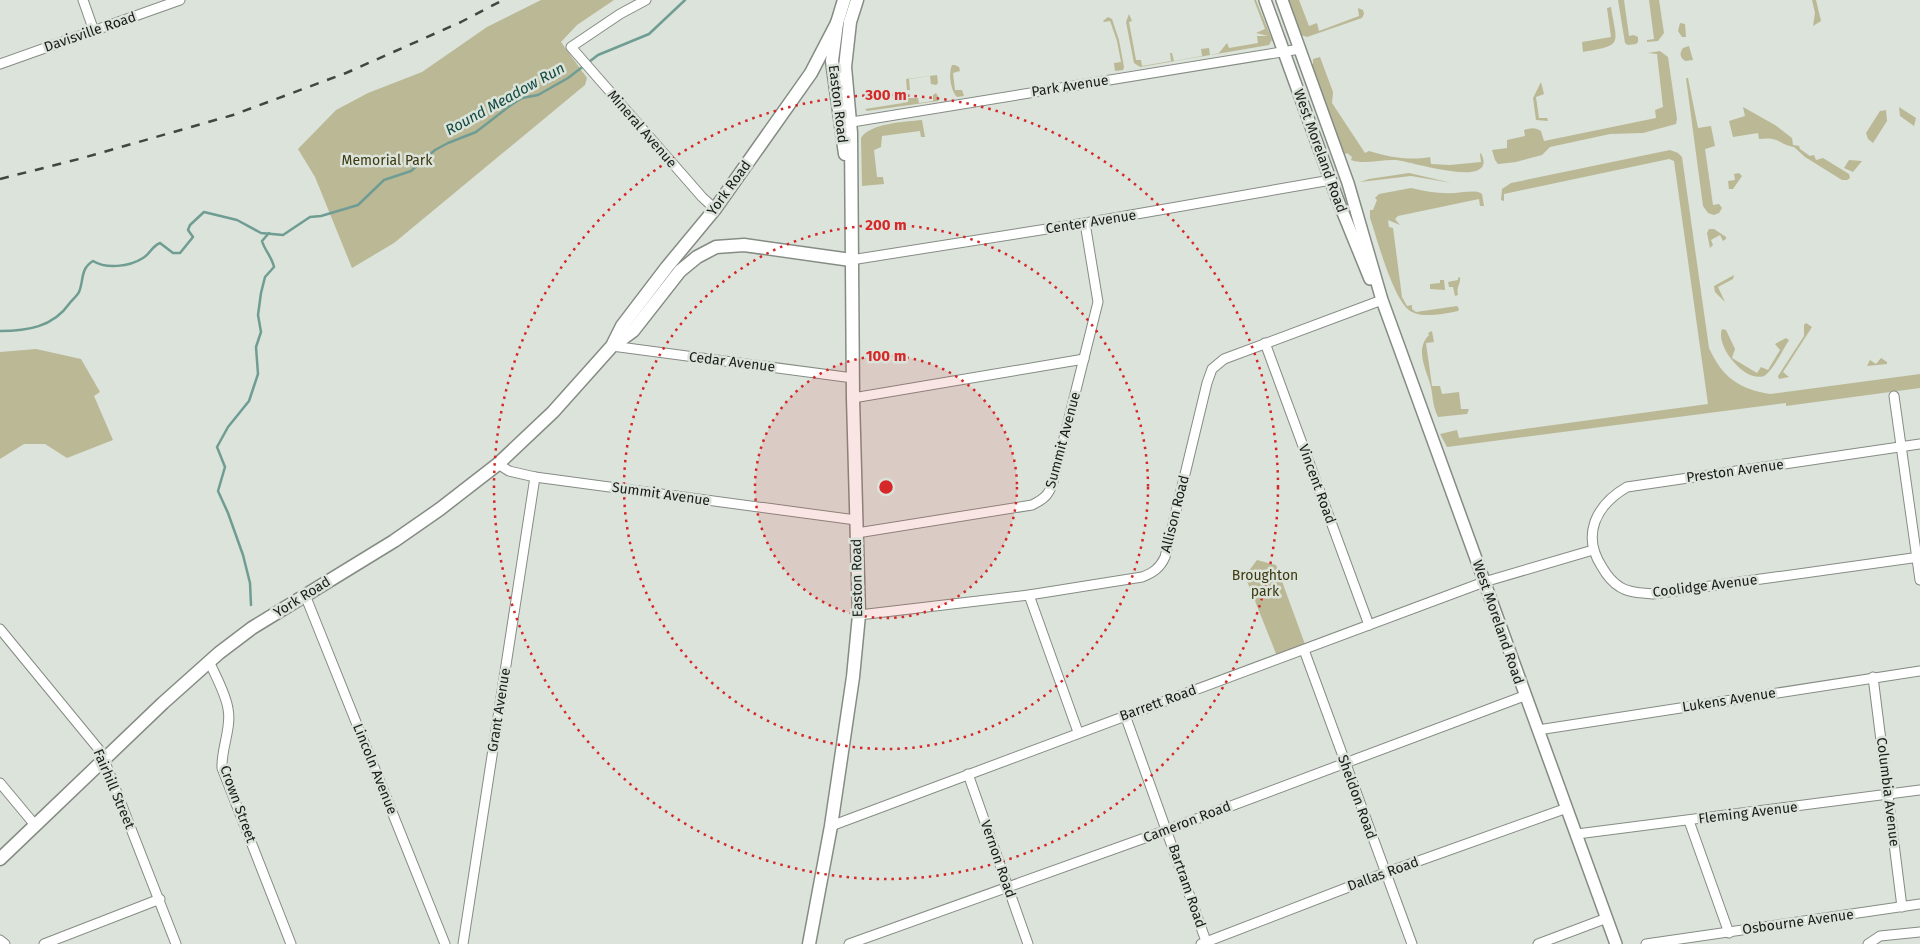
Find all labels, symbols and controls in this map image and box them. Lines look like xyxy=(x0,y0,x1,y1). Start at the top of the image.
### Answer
street label: Davisville Road xyxy=(42,8,138,56)
water label: Round Meadow Run xyxy=(442,59,568,139)
street label: Easton Road xyxy=(825,64,851,144)
street label: Park Avenue xyxy=(1030,72,1110,100)
text: 300 m xyxy=(864,86,907,104)
street label: Mineral Avenue xyxy=(604,87,680,171)
street label: West Moreland Road xyxy=(1290,87,1350,215)
park label: Memorial Park xyxy=(342,152,433,169)
street label: York Road xyxy=(703,157,755,219)
street label: Center Avenue xyxy=(1045,206,1137,238)
text: 200 m xyxy=(865,216,907,234)
text: 100 m xyxy=(866,347,906,365)
street label: Cedar Avenue xyxy=(688,348,776,376)
street label: Summit Avenue xyxy=(1042,390,1084,490)
street label: Vincent Road xyxy=(1295,442,1339,526)
street label: Preston Avenue xyxy=(1685,456,1785,486)
street label: Allison Road xyxy=(1157,474,1193,554)
centre of rings xyxy=(877,478,895,496)
street label: Summit Avenue xyxy=(611,479,711,509)
street label: Easton Road xyxy=(848,539,866,617)
street label: West Moreland Road xyxy=(1469,558,1527,686)
park label: Broughton park xyxy=(1232,567,1298,600)
street label: Coolidge Avenue xyxy=(1652,571,1758,601)
street label: York Road xyxy=(271,573,333,621)
street label: Grant Avenue xyxy=(484,667,514,753)
street label: Barrett Road xyxy=(1117,681,1199,725)
street label: Lukens Avenue xyxy=(1681,684,1777,716)
street label: Lincoln Avenue xyxy=(349,721,401,817)
street label: Columbia Avenue xyxy=(1873,736,1903,848)
street label: Fairhill Street xyxy=(90,747,139,832)
street label: Sheldon Road xyxy=(1334,753,1380,841)
street label: Crown Street xyxy=(216,763,260,846)
street label: Cameron Road xyxy=(1141,798,1233,846)
street label: Fleming Avenue xyxy=(1697,798,1799,828)
street label: Vernon Road xyxy=(977,818,1019,900)
street label: Bartram Road xyxy=(1165,842,1209,930)
street label: Dallas Road xyxy=(1345,853,1421,895)
street label: Osbourne Avenue xyxy=(1741,906,1855,938)

